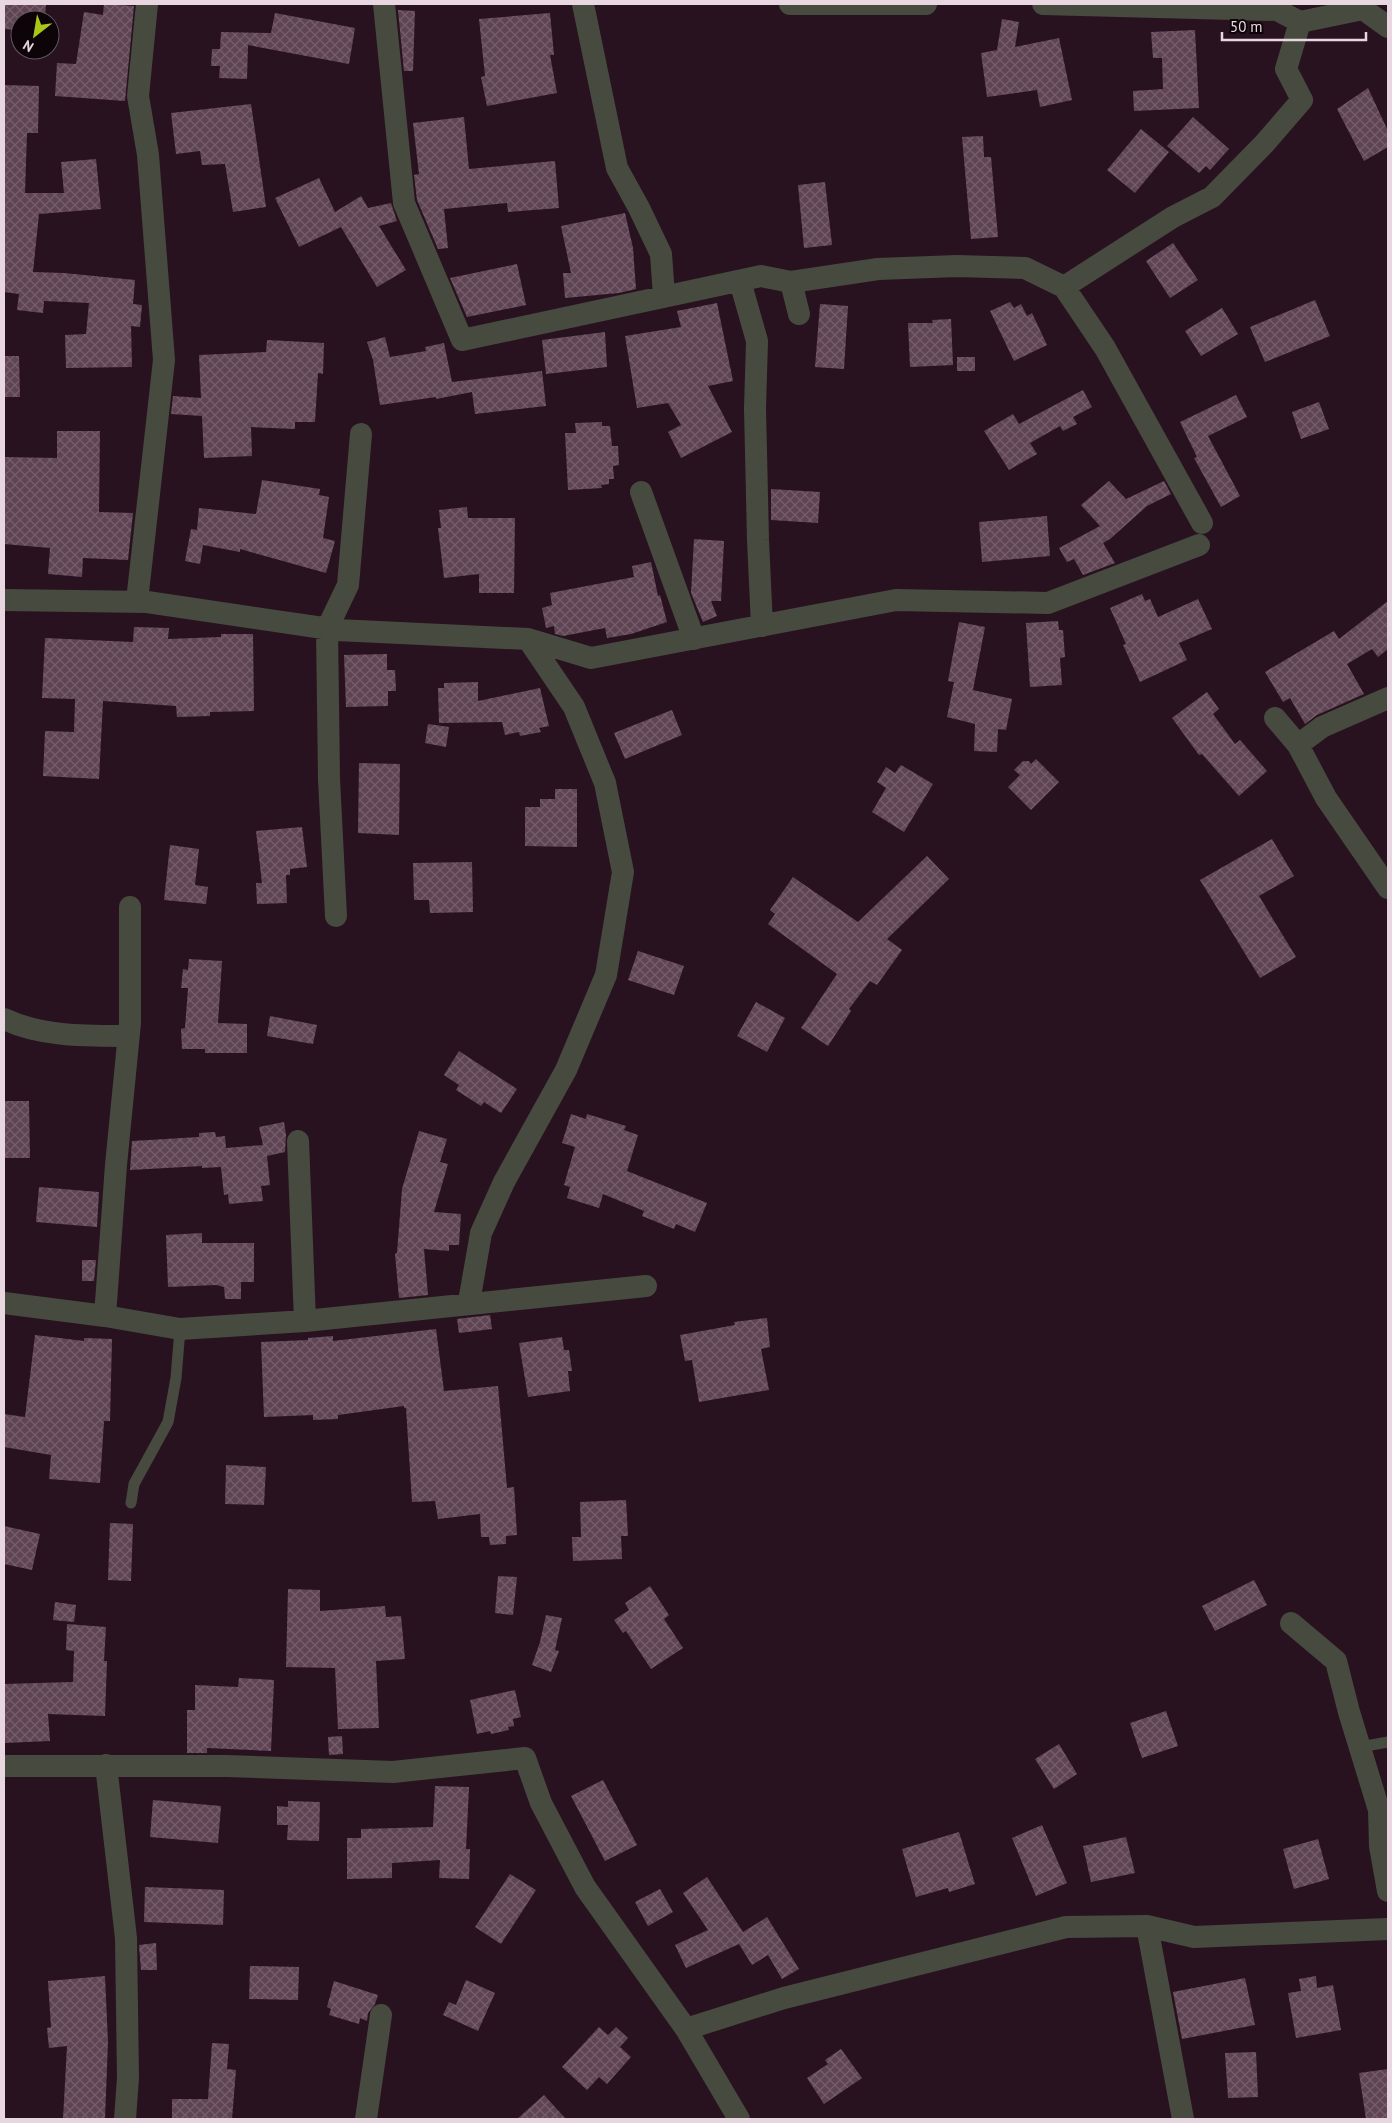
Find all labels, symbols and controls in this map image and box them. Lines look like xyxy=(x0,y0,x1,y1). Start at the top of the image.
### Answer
north arrow xyxy=(10,10,60,60)
scale bar xyxy=(1222,10,1366,42)
text: 50 m xyxy=(1230,17,1263,36)
text: N xyxy=(20,36,37,56)

